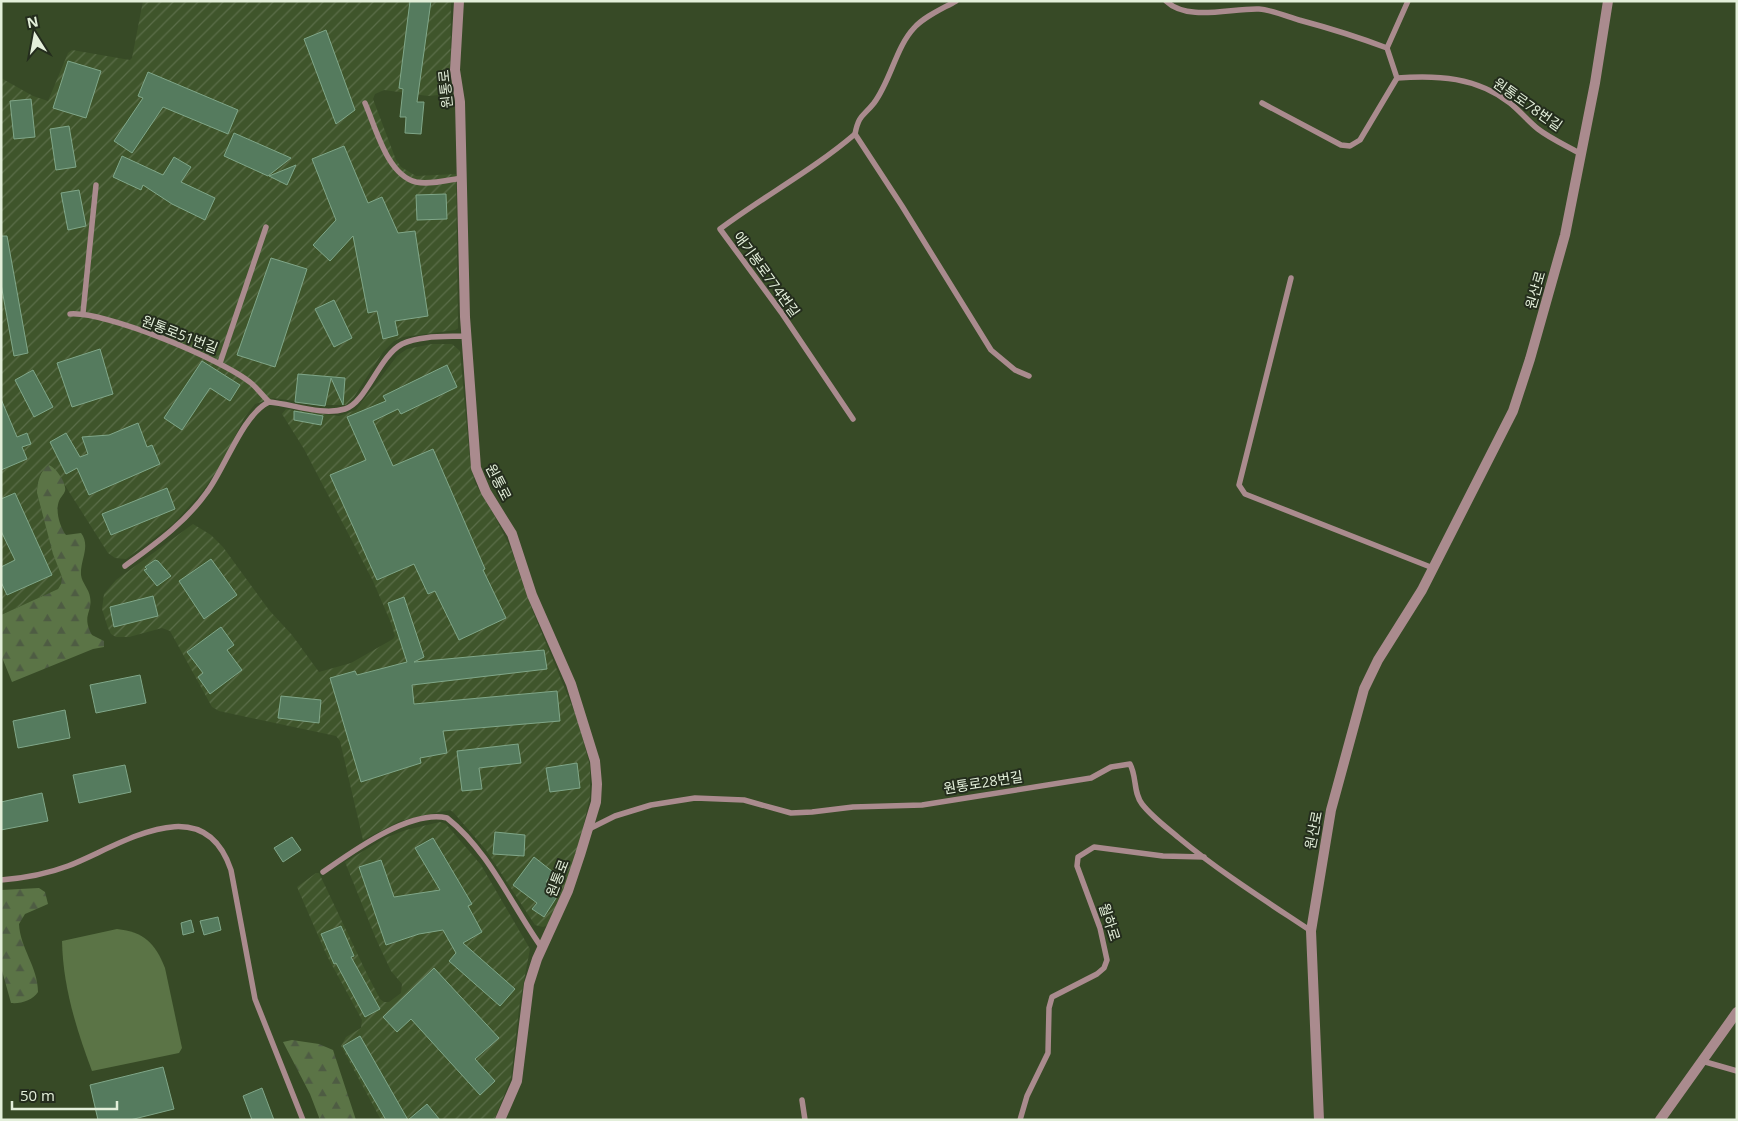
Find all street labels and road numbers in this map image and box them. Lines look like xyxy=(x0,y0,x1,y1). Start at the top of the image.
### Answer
street label: 원통로 xyxy=(434,69,456,109)
street label: 원통로78번길 xyxy=(1490,73,1566,135)
street label: 애기봉로774번길 xyxy=(730,227,804,321)
street label: 원산로 xyxy=(1521,269,1549,311)
street label: 원통로51번길 xyxy=(139,311,221,357)
street label: 원통로 xyxy=(482,460,516,504)
street label: 원통로28번길 xyxy=(942,766,1024,798)
street label: 원산로 xyxy=(1300,809,1326,851)
street label: 원통로 xyxy=(541,856,573,899)
street label: 월하로 xyxy=(1095,901,1125,943)

